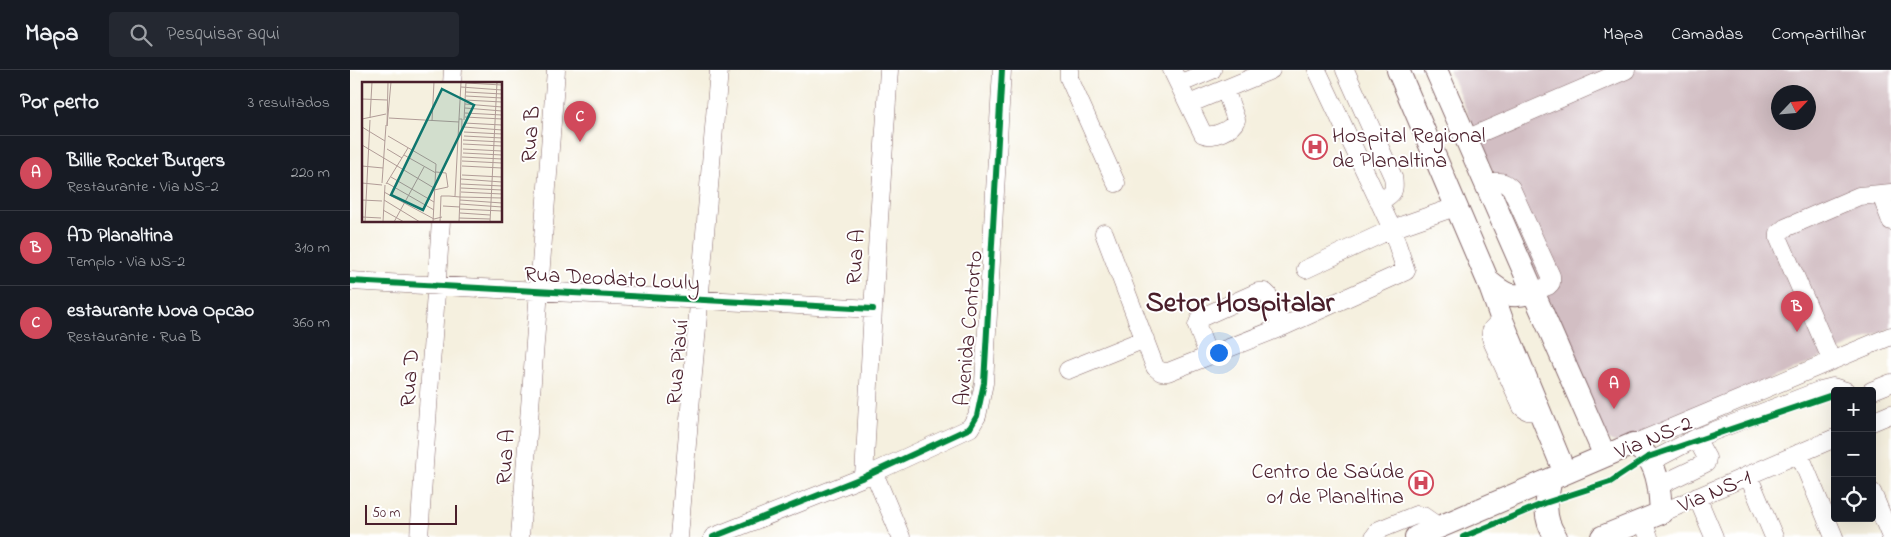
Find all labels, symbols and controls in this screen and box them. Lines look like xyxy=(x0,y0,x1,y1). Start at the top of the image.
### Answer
search box xyxy=(109,12,459,57)
text: Mapa xyxy=(25,17,79,52)
icon: search xyxy=(127,21,155,49)
text: Pesquisar aqui xyxy=(167,21,280,48)
text: Mapa xyxy=(1603,22,1643,48)
text: Camadas xyxy=(1671,22,1744,48)
text: Compartilhar xyxy=(1772,22,1866,48)
inset map xyxy=(362,82,502,222)
north arrow xyxy=(1771,85,1816,130)
text: Por perto xyxy=(20,88,99,118)
text: 3 resultados xyxy=(248,91,330,115)
pin: C xyxy=(564,101,596,142)
street label: Rua B xyxy=(514,105,550,164)
place label: Hospital Regional de Planaltina xyxy=(1332,121,1486,178)
hospital icon: Hospital Regional de Planaltina xyxy=(1302,134,1328,160)
text: Billie Rocket Burgers xyxy=(67,148,225,175)
text: A xyxy=(31,161,41,185)
text: 220 m xyxy=(291,161,330,185)
text: Restaurante · Via NS-2 xyxy=(67,175,219,199)
text: AD Planaltina xyxy=(67,223,173,250)
street label: Rua A xyxy=(839,228,875,286)
text: B xyxy=(31,236,41,260)
text: 310 m xyxy=(295,236,330,260)
street label: Avenida Contorto xyxy=(947,249,993,407)
text: Templo · Via NS-2 xyxy=(67,250,185,274)
street label: Rua Deodato Louly xyxy=(523,259,701,302)
district label: Setor Hospitalar xyxy=(1146,284,1336,325)
pin: B xyxy=(1781,291,1813,332)
text: estaurante Nova Opcao xyxy=(67,298,254,325)
text: C xyxy=(32,311,40,335)
text: 360 m xyxy=(293,311,330,335)
street label: Rua Piauí xyxy=(659,318,699,406)
text: Restaurante · Rua B xyxy=(67,325,201,349)
your location xyxy=(1206,340,1232,366)
street label: Rua D xyxy=(393,348,429,408)
pin: A xyxy=(1598,368,1630,409)
map controls xyxy=(1831,387,1876,522)
button: + xyxy=(1831,387,1876,432)
street label: Via NS-2 xyxy=(1610,408,1698,470)
street label: Rua A xyxy=(489,428,525,486)
button: − xyxy=(1831,432,1876,477)
place label: Centro de Saúde 01 de Planaltina xyxy=(1252,457,1404,514)
street label: Via NS-1 xyxy=(1673,463,1757,523)
hospital icon: Centro de Saúde 01 de Planaltina xyxy=(1408,470,1434,496)
button: locate xyxy=(1831,477,1876,522)
scale bar xyxy=(365,502,458,525)
text: 50 m xyxy=(372,503,400,524)

